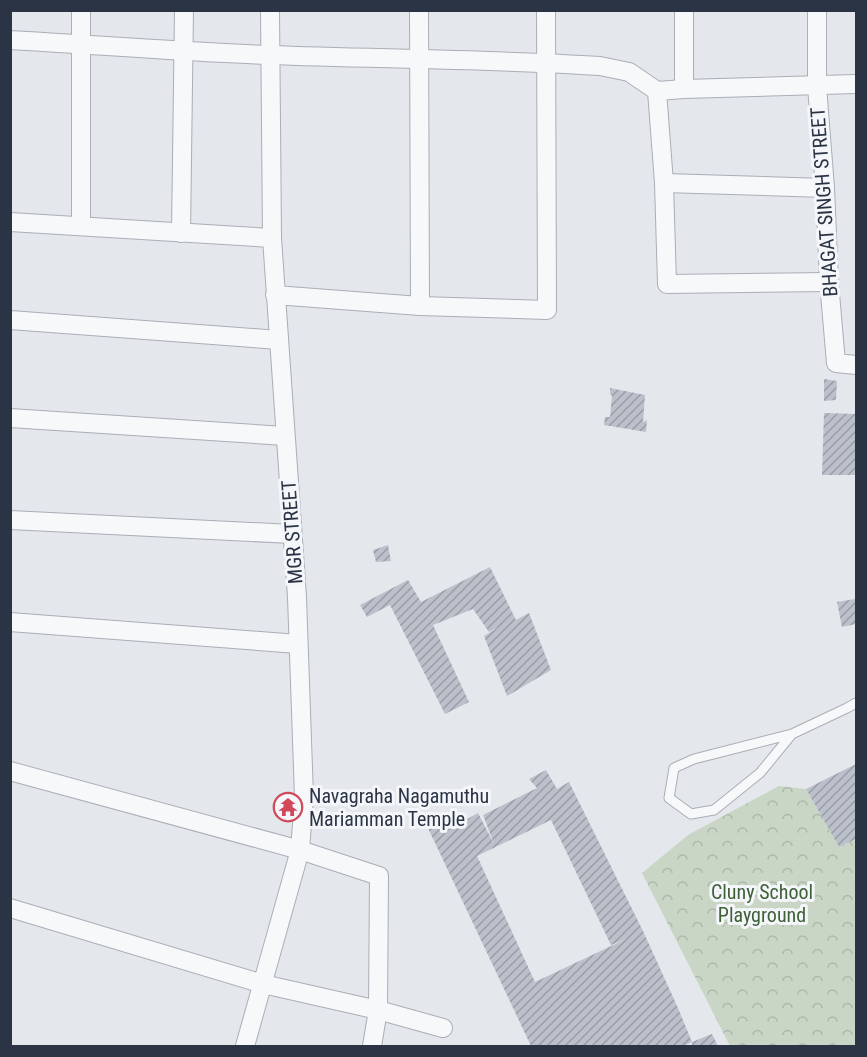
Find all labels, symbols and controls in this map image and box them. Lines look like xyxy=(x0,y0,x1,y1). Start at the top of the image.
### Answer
street label: BHAGAT SINGH STREET xyxy=(805,106,843,298)
street label: MGR STREET xyxy=(276,479,308,585)
place label: Navagraha Nagamuthu Mariamman Temple xyxy=(309,784,489,831)
temple icon: Navagraha Nagamuthu Mariamman Temple xyxy=(272,791,304,823)
park label: Cluny School Playground xyxy=(711,880,813,927)

